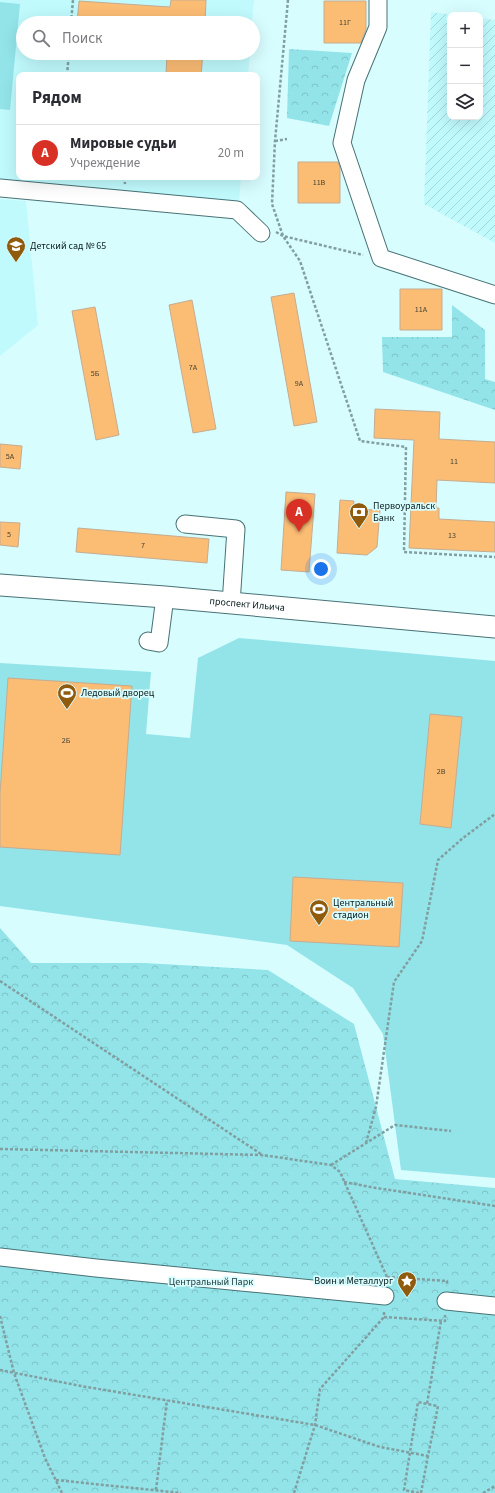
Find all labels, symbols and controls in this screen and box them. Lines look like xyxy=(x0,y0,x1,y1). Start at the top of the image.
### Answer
map controls xyxy=(447,12,483,120)
button: + xyxy=(447,12,483,48)
search box xyxy=(16,16,260,60)
house number: 11Г xyxy=(339,17,351,28)
icon: search xyxy=(30,27,52,49)
text: Поиск xyxy=(62,28,103,49)
button: − xyxy=(447,48,483,84)
button: layers xyxy=(447,84,483,120)
text: Рядом xyxy=(32,86,82,110)
text: Мировые судьи xyxy=(70,133,177,154)
text: A xyxy=(41,144,49,162)
text: 20 m xyxy=(218,144,244,162)
text: Учреждение xyxy=(70,154,140,172)
house number: 11В xyxy=(313,177,326,188)
school or university icon: Детский сад № 65 xyxy=(5,235,27,263)
place label: Детский сад № 65 xyxy=(30,239,106,253)
house number: 11А xyxy=(415,304,428,315)
house number: 7А xyxy=(189,362,198,373)
house number: 5Б xyxy=(91,368,100,379)
house number: 9А xyxy=(295,378,304,389)
house number: 5А xyxy=(6,451,15,462)
house number: 11 xyxy=(450,456,458,467)
pin: A xyxy=(286,499,312,532)
place label: Первоуральск Банк xyxy=(373,499,435,525)
bank icon: Первоуральск Банк xyxy=(348,501,370,529)
house number: 5 xyxy=(7,529,11,540)
house number: 13 xyxy=(448,530,456,541)
house number: 7 xyxy=(141,540,145,551)
your location xyxy=(311,559,331,579)
street label: проспект Ильича xyxy=(209,594,286,615)
sports icon: Ледовый дворец xyxy=(56,682,78,710)
place label: Ледовый дворец xyxy=(81,686,155,700)
house number: 2Б xyxy=(62,735,71,746)
house number: 2В xyxy=(437,766,446,777)
place label: Центральный стадион xyxy=(333,896,393,922)
sports icon: Центральный стадион xyxy=(308,898,330,926)
place icon: Воин и Металлург xyxy=(396,1270,418,1298)
place label: Воин и Металлург xyxy=(314,1274,393,1288)
park label: Центральный Парк xyxy=(169,1275,253,1289)

